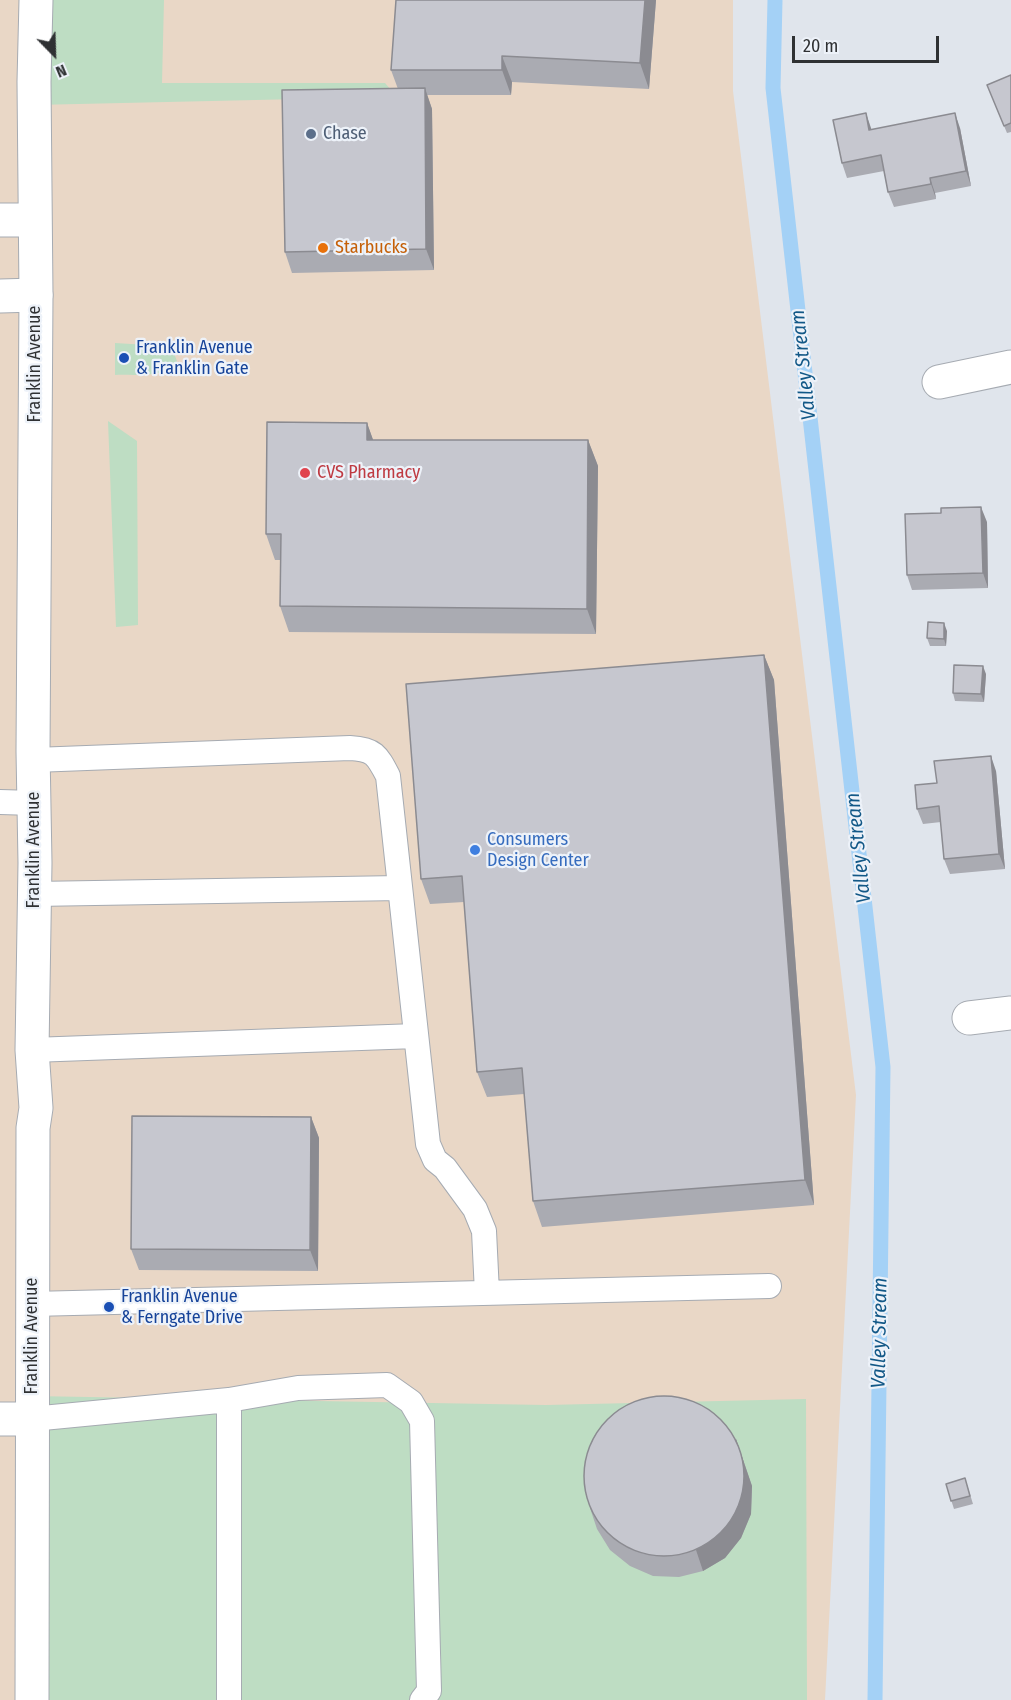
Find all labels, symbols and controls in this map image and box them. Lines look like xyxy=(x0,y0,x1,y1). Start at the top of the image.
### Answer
north arrow xyxy=(24,24,84,84)
scale bar xyxy=(795,24,942,62)
text: 20 m xyxy=(803,35,838,57)
text: N xyxy=(53,60,69,82)
place label: Chase xyxy=(323,123,367,145)
marker: Chase xyxy=(304,127,318,141)
place label: Starbucks xyxy=(335,237,407,259)
marker: Starbucks xyxy=(316,241,330,255)
street label: Franklin Avenue xyxy=(24,306,46,422)
water label: Valley Stream xyxy=(786,309,822,421)
place label: Franklin Avenue & Franklin Gate xyxy=(136,337,253,380)
marker: Franklin Avenue & Franklin Gate xyxy=(117,351,131,365)
place label: CVS Pharmacy xyxy=(317,462,420,484)
marker: CVS Pharmacy xyxy=(298,466,312,480)
street label: Franklin Avenue xyxy=(23,792,45,908)
water label: Valley Stream xyxy=(841,792,877,904)
place label: Consumers Design Center xyxy=(487,829,589,872)
marker: Consumers Design Center xyxy=(468,843,482,857)
water label: Valley Stream xyxy=(867,1277,893,1389)
street label: Franklin Avenue xyxy=(21,1278,43,1394)
place label: Franklin Avenue & Ferngate Drive xyxy=(121,1286,243,1328)
marker: Franklin Avenue & Ferngate Drive xyxy=(102,1300,116,1314)

